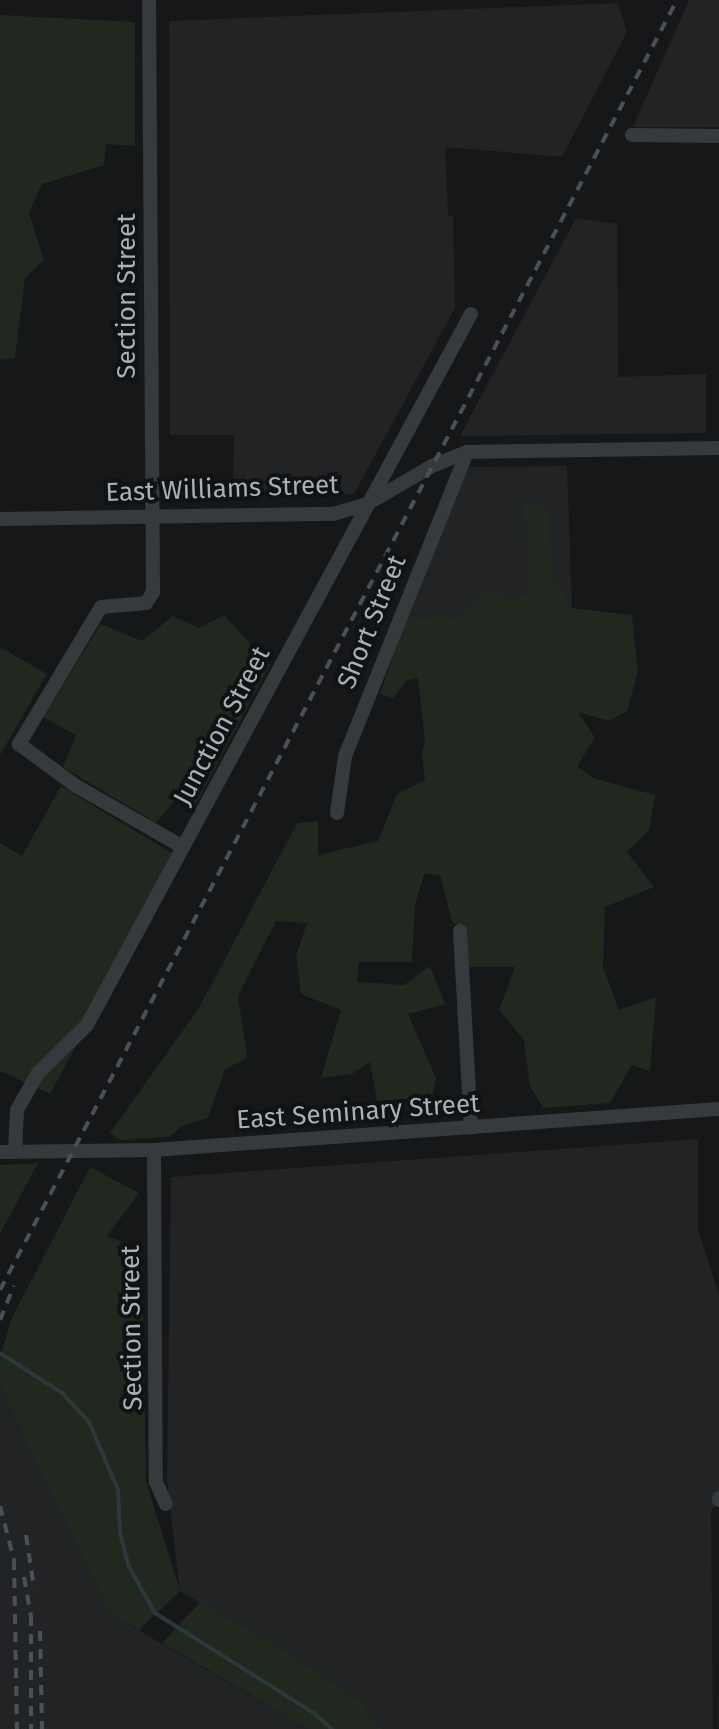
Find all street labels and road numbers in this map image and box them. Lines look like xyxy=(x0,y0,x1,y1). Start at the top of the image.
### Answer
street label: Section Street xyxy=(111,213,143,379)
street label: East Williams Street xyxy=(105,469,339,509)
street label: Short Street xyxy=(331,551,413,693)
street label: Junction Street xyxy=(167,641,277,811)
street label: East Seminary Street xyxy=(235,1088,481,1136)
street label: Section Street xyxy=(115,1245,149,1411)

